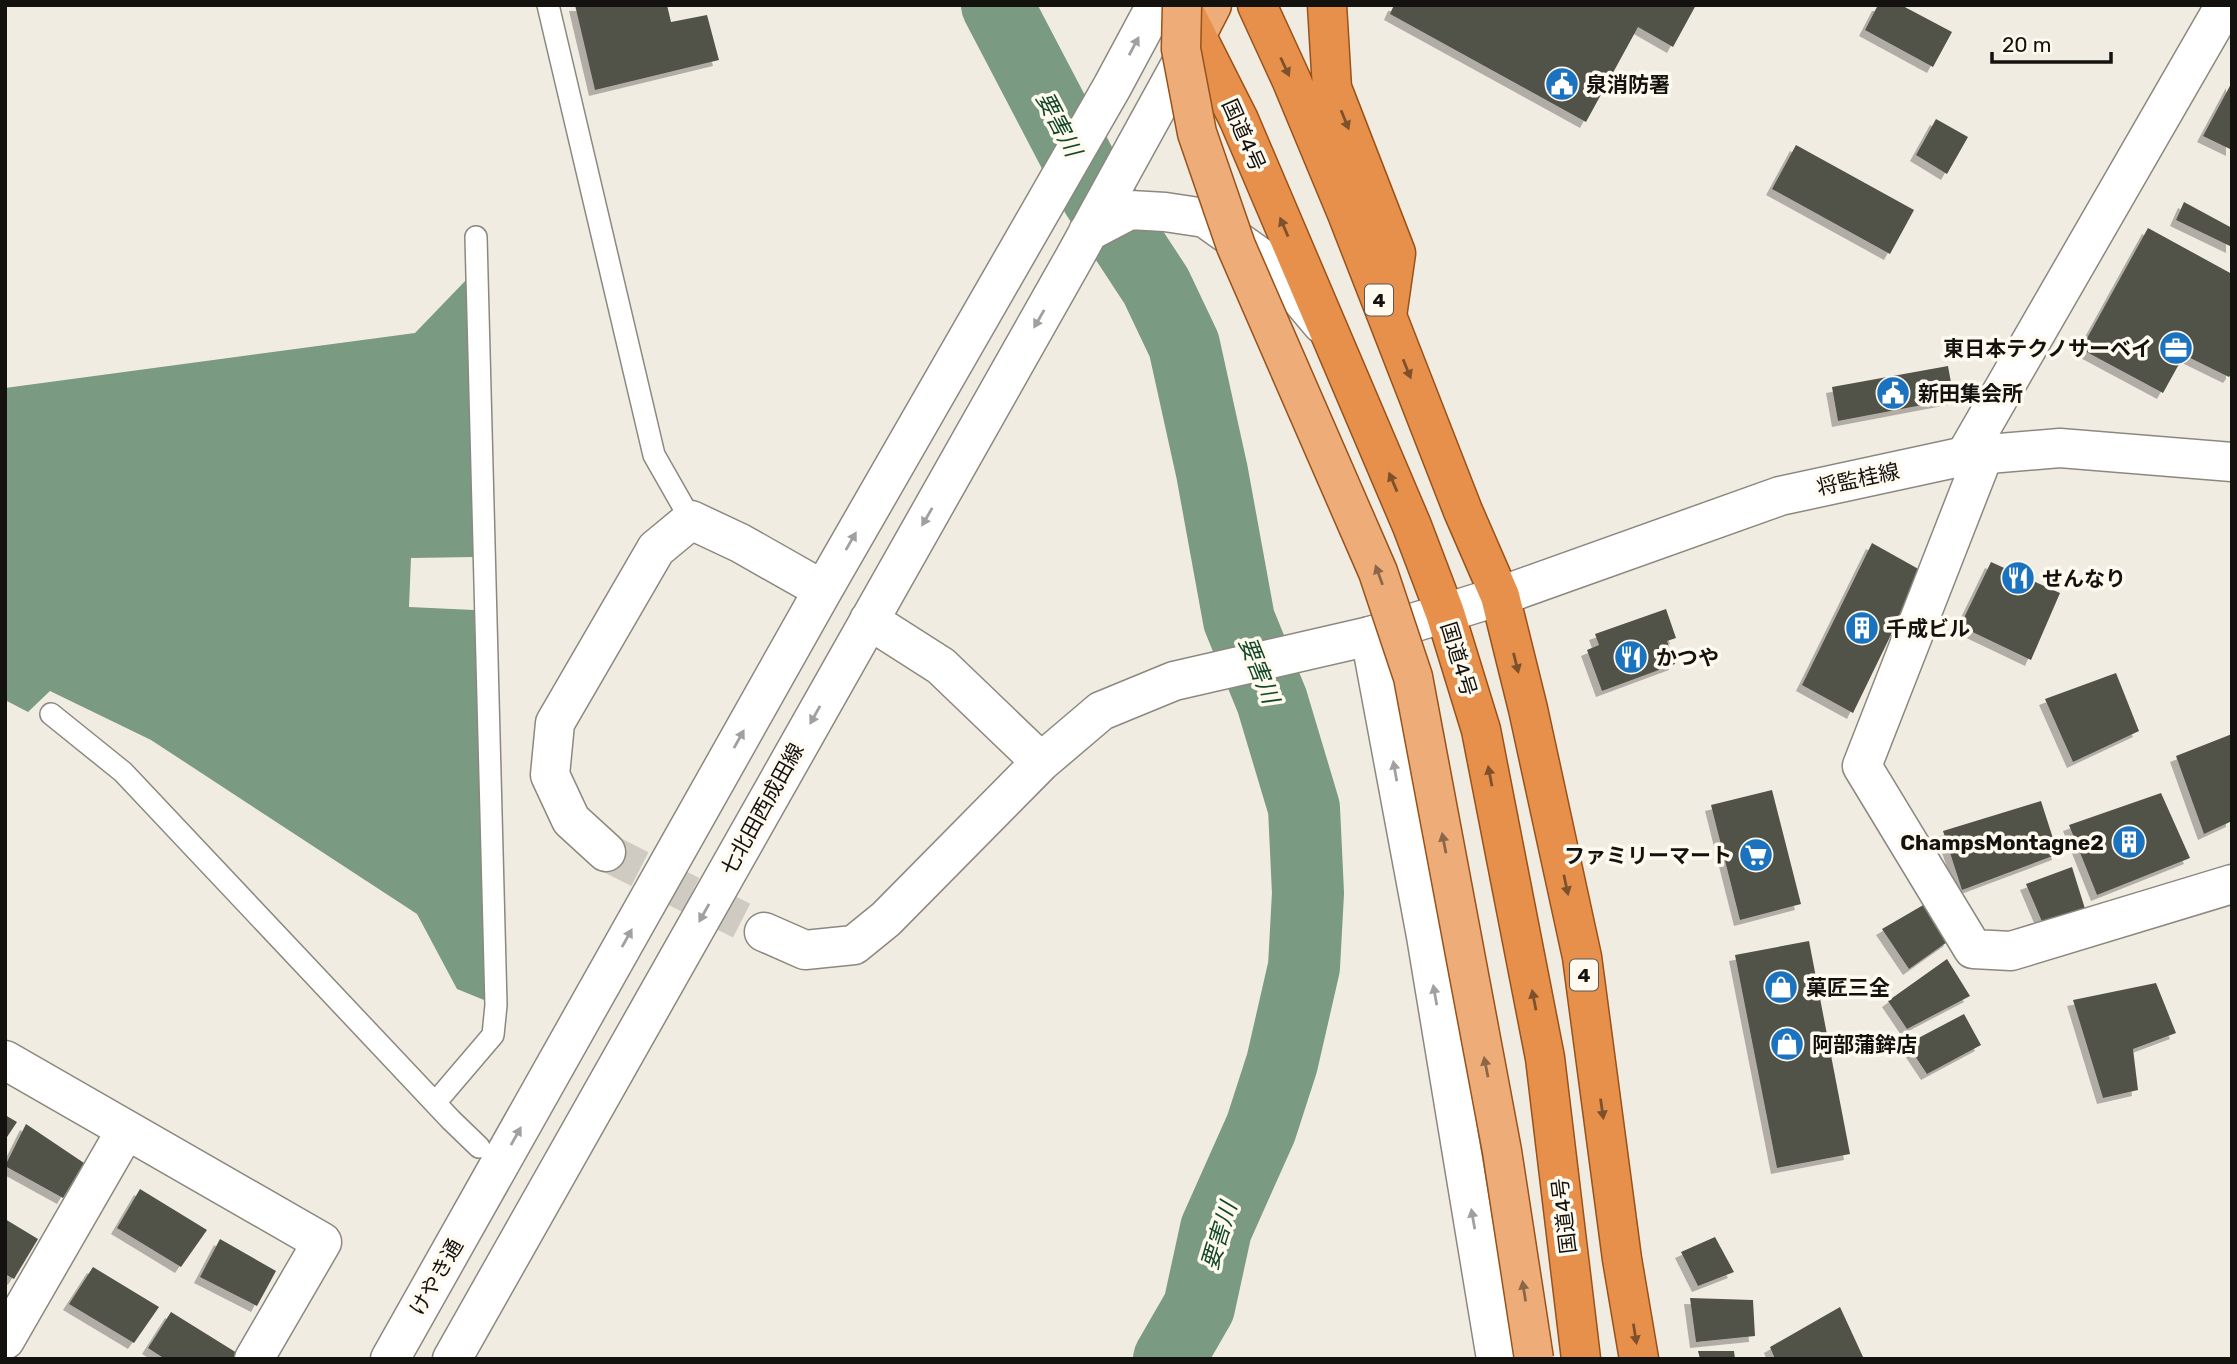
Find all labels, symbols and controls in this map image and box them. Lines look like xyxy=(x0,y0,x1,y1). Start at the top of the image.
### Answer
scale bar xyxy=(1992,21,2111,65)
text: 20 m xyxy=(2002,32,2051,57)
one-way arrow xyxy=(1128,36,1139,56)
one-way arrow xyxy=(1280,57,1291,77)
public building icon: 泉消防署 xyxy=(1543,65,1581,103)
place label: 泉消防署 xyxy=(1586,72,1670,97)
water label: 要害川 xyxy=(1030,87,1089,164)
street label: 国道4号 xyxy=(1217,95,1271,175)
one-way arrow xyxy=(1339,109,1350,130)
one-way arrow xyxy=(1278,217,1289,238)
road number: 4 xyxy=(1365,284,1393,316)
one-way arrow xyxy=(1033,309,1045,329)
office icon: 東日本テクノサーベイ xyxy=(2157,329,2195,367)
place label: 東日本テクノサーベイ xyxy=(1943,336,2152,361)
one-way arrow xyxy=(1401,359,1412,380)
public building icon: 新田集会所 xyxy=(1874,374,1912,412)
place label: 新田集会所 xyxy=(1918,381,2023,406)
street label: 将監桂線 xyxy=(1814,458,1902,500)
one-way arrow xyxy=(1387,471,1398,492)
one-way arrow xyxy=(921,507,933,527)
one-way arrow xyxy=(845,532,857,551)
restaurant icon: せんなり xyxy=(1999,559,2037,597)
one-way arrow xyxy=(1373,565,1384,586)
place label: せんなり xyxy=(2042,566,2126,591)
building icon: 千成ビル xyxy=(1843,609,1881,647)
place label: 千成ビル xyxy=(1886,616,1970,641)
street label: 国道4号 xyxy=(1436,619,1482,699)
water label: 要害川 xyxy=(1233,633,1286,710)
restaurant icon: かつや xyxy=(1612,638,1650,676)
place label: かつや xyxy=(1656,645,1719,670)
one-way arrow xyxy=(1511,652,1522,674)
one-way arrow xyxy=(809,705,821,725)
one-way arrow xyxy=(733,730,745,749)
street label: 七北田西成田線 xyxy=(715,739,809,879)
one-way arrow xyxy=(1389,760,1400,782)
one-way arrow xyxy=(1484,765,1495,787)
building icon: ChampsMontagne2 xyxy=(2110,823,2148,861)
place label: ChampsMontagne2 xyxy=(1900,830,2104,855)
one-way arrow xyxy=(1439,832,1450,854)
supermarket icon: ファミリーマート xyxy=(1737,836,1775,874)
place label: ファミリーマート xyxy=(1564,843,1732,868)
one-way arrow xyxy=(1561,874,1572,896)
one-way arrow xyxy=(698,904,710,923)
one-way arrow xyxy=(621,928,633,948)
road number: 4 xyxy=(1570,959,1598,990)
shop icon: 菓匠三全 xyxy=(1762,968,1800,1006)
place label: 菓匠三全 xyxy=(1806,975,1890,1000)
one-way arrow xyxy=(1429,983,1440,1005)
one-way arrow xyxy=(1528,989,1539,1011)
shop icon: 阿部蒲鉾店 xyxy=(1768,1025,1806,1063)
place label: 阿部蒲鉾店 xyxy=(1812,1032,1917,1057)
one-way arrow xyxy=(1480,1056,1491,1078)
one-way arrow xyxy=(1597,1098,1608,1120)
one-way arrow xyxy=(510,1127,522,1146)
street label: 国道4号 xyxy=(1547,1177,1581,1255)
water label: 要害川 xyxy=(1196,1196,1243,1273)
one-way arrow xyxy=(1467,1208,1478,1230)
street label: けやき通 xyxy=(404,1234,468,1320)
one-way arrow xyxy=(1518,1280,1529,1302)
one-way arrow xyxy=(1630,1323,1641,1345)

